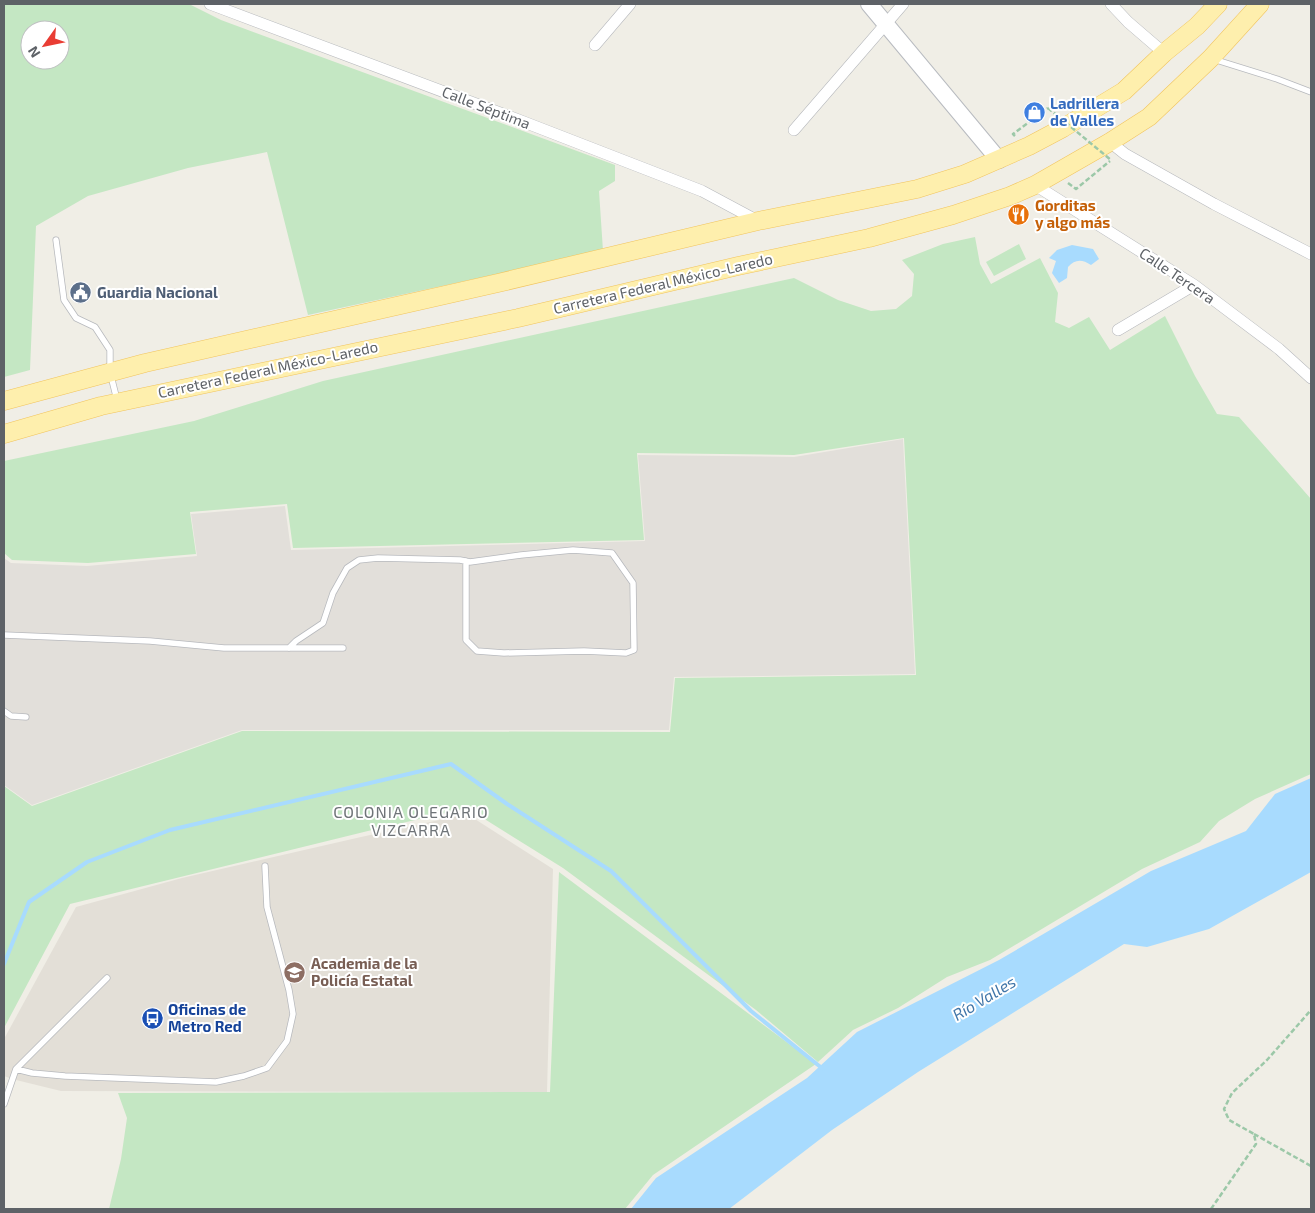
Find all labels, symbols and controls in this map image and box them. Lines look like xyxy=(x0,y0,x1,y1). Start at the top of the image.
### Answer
north arrow xyxy=(20,20,70,70)
text: N xyxy=(24,43,44,61)
street label: Calle Séptima xyxy=(440,82,533,132)
place label: Ladrillera de Valles xyxy=(1050,94,1119,129)
shop icon: Ladrillera de Valles xyxy=(1022,101,1046,125)
place label: Gorditas y algo más xyxy=(1035,196,1110,232)
restaurant icon: Gorditas y algo más xyxy=(1007,203,1031,227)
street label: Calle Tercera xyxy=(1136,243,1219,307)
street label: Carretera Federal México-Laredo xyxy=(551,249,774,317)
public building icon: Guardia Nacional xyxy=(69,281,93,305)
place label: Guardia Nacional xyxy=(97,283,218,301)
street label: Carretera Federal México-Laredo xyxy=(156,337,379,401)
district label: COLONIA OLEGARIO VIZCARRA xyxy=(333,802,489,839)
place label: Academia de la Policía Estatal xyxy=(311,954,418,989)
school or university icon: Academia de la Policía Estatal xyxy=(283,961,307,985)
water label: Río Valles xyxy=(949,971,1019,1024)
place label: Oficinas de Metro Red xyxy=(168,1000,246,1035)
bus stop icon: Oficinas de Metro Red xyxy=(140,1007,164,1031)

